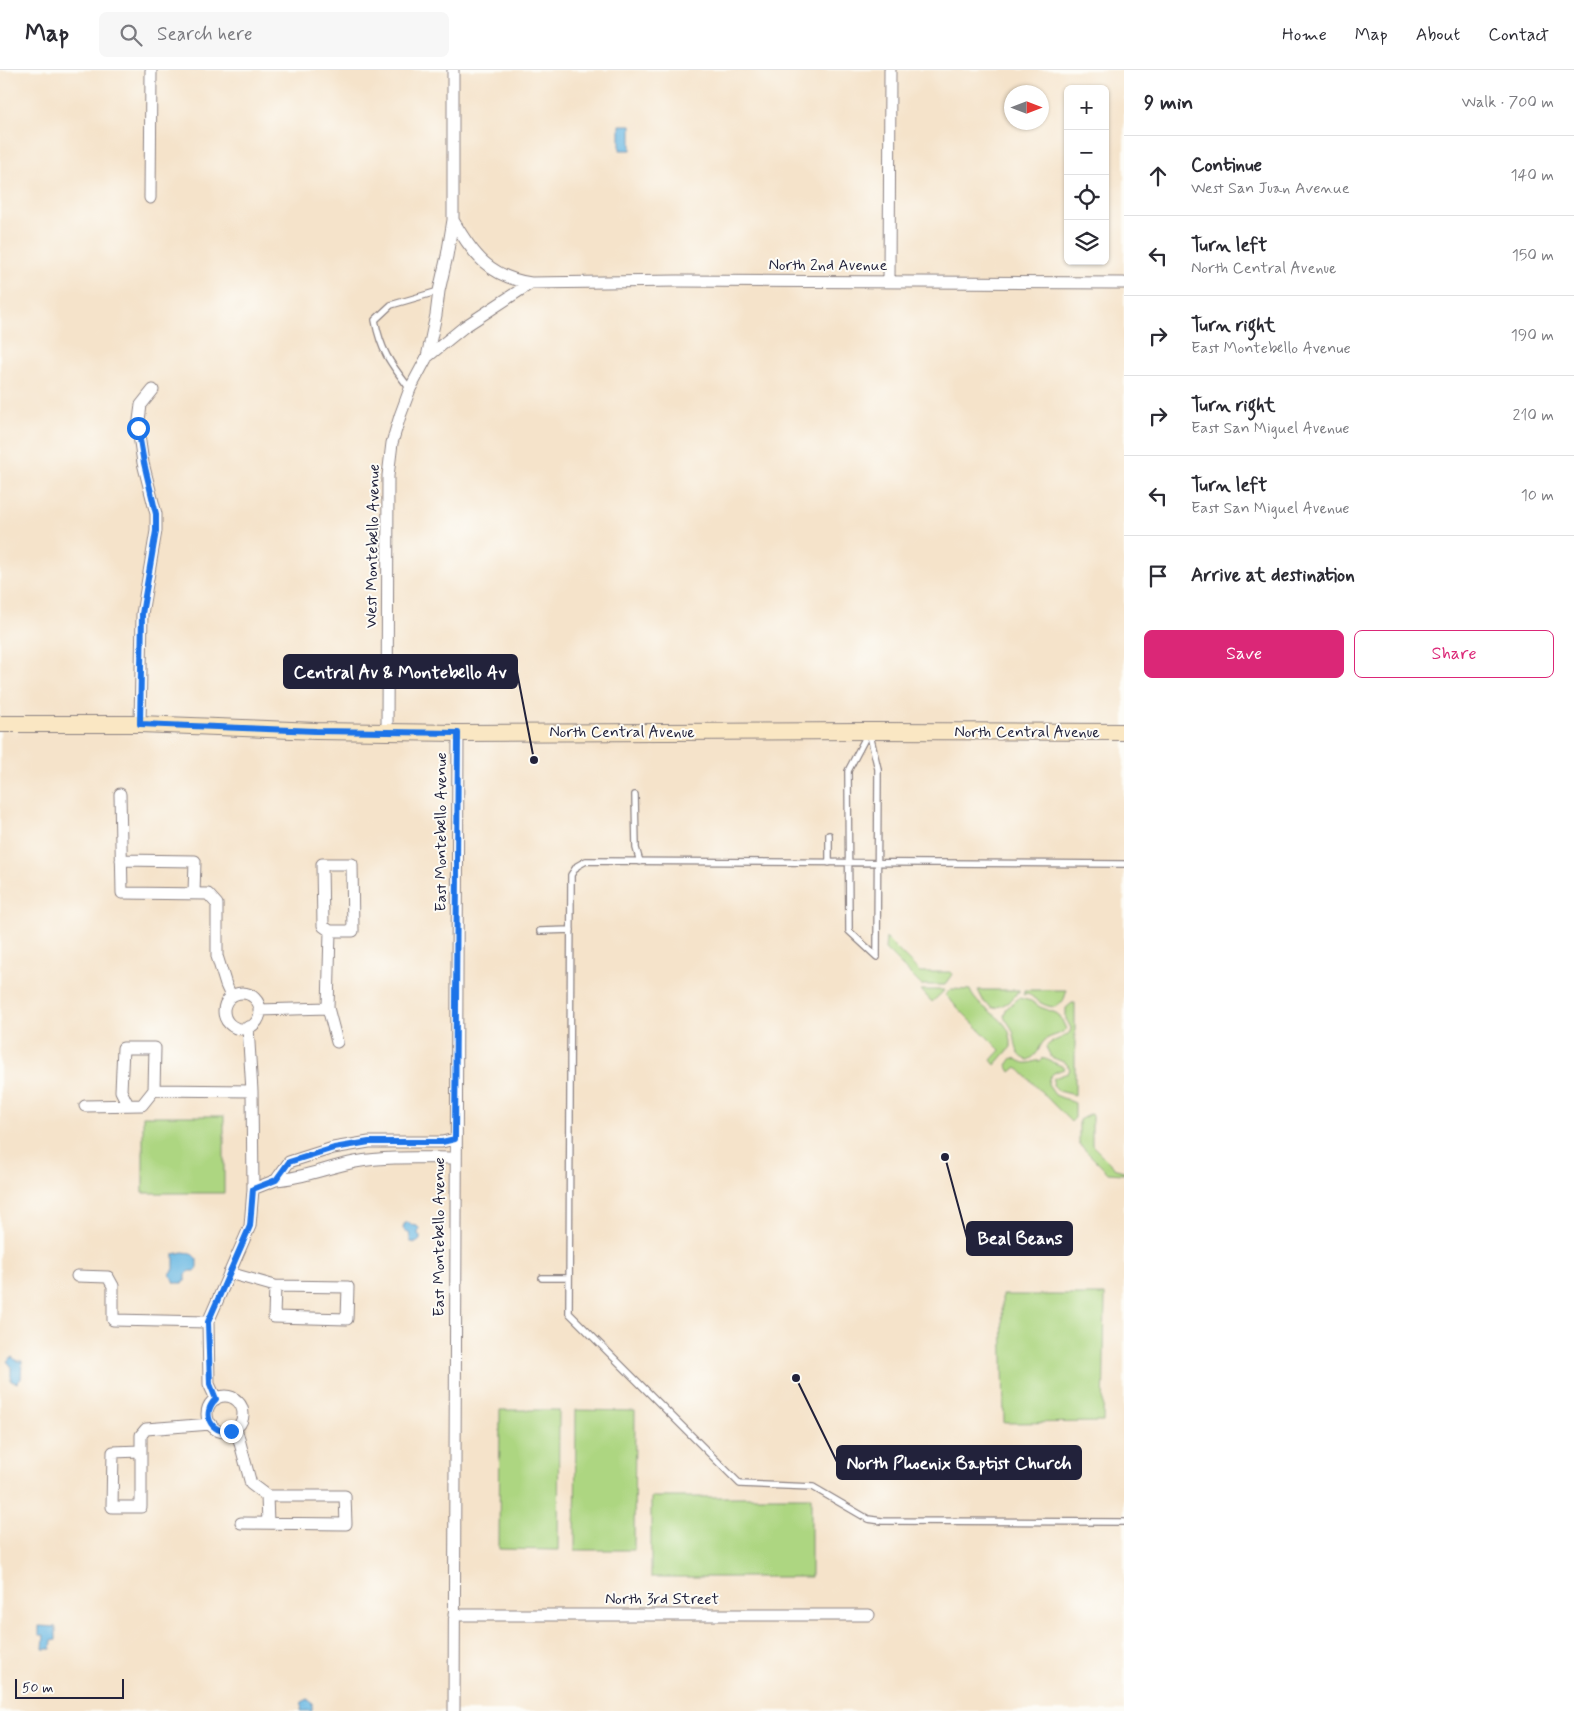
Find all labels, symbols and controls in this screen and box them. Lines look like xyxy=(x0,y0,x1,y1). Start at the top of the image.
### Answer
search box xyxy=(99,12,449,57)
text: Map xyxy=(25,19,69,50)
icon: search xyxy=(117,21,145,49)
text: Search here xyxy=(157,22,253,47)
text: Home xyxy=(1282,23,1327,47)
text: Map xyxy=(1355,23,1388,47)
text: About xyxy=(1416,23,1460,47)
text: Contact xyxy=(1488,23,1549,47)
north arrow xyxy=(1004,85,1049,130)
map controls xyxy=(1064,85,1109,265)
button: + xyxy=(1064,85,1109,130)
text: 9 min xyxy=(1144,89,1193,117)
text: Walk · 700 m xyxy=(1462,92,1554,113)
button: − xyxy=(1064,130,1109,175)
text: Continue xyxy=(1191,153,1262,178)
icon: ahead xyxy=(1144,162,1172,190)
text: 140 m xyxy=(1510,165,1554,186)
button: locate xyxy=(1064,175,1109,220)
text: West San Juan Avenue xyxy=(1191,178,1350,199)
button: layers xyxy=(1064,220,1109,265)
text: Turn left xyxy=(1191,233,1267,258)
icon: left xyxy=(1144,242,1172,270)
text: 150 m xyxy=(1512,245,1554,266)
street label: North 2nd Avenue xyxy=(769,255,888,276)
text: North Central Avenue xyxy=(1191,258,1337,279)
text: Turn right xyxy=(1191,313,1275,338)
icon: right xyxy=(1144,322,1172,350)
text: 190 m xyxy=(1511,325,1554,346)
text: East Montebello Avenue xyxy=(1191,338,1351,359)
text: Turn right xyxy=(1191,393,1275,418)
icon: right xyxy=(1144,402,1172,430)
text: 210 m xyxy=(1513,405,1554,426)
route start xyxy=(127,417,150,440)
text: East San Miguel Avenue xyxy=(1191,418,1349,439)
street label: West Montebello Avenue xyxy=(361,464,385,628)
text: Turn left xyxy=(1191,473,1267,498)
icon: left xyxy=(1144,482,1172,510)
text: 10 m xyxy=(1521,485,1554,506)
text: East San Miguel Avenue xyxy=(1191,498,1349,519)
icon: arrive xyxy=(1144,562,1172,590)
text: Arrive at destination xyxy=(1191,563,1355,588)
button: Save xyxy=(1144,630,1344,678)
button: Share xyxy=(1354,630,1554,678)
callout: Central Av & Montebello Av xyxy=(284,655,517,688)
text: Central Av & Montebello Av xyxy=(293,661,507,685)
street label: North Central Avenue xyxy=(549,722,695,743)
street label: North Central Avenue xyxy=(954,722,1100,743)
street label: East Montebello Avenue xyxy=(431,752,452,912)
street label: East Montebello Avenue xyxy=(429,1157,450,1317)
callout: Beal Beans xyxy=(967,1222,1072,1255)
text: Beal Beans xyxy=(977,1227,1063,1251)
route end xyxy=(220,1420,243,1443)
callout: North Phoenix Baptist Church xyxy=(837,1446,1081,1479)
text: North Phoenix Baptist Church xyxy=(846,1452,1072,1476)
street label: North 3rd Street xyxy=(605,1589,719,1610)
scale bar xyxy=(15,1676,124,1699)
text: 50 m xyxy=(22,1679,53,1697)

